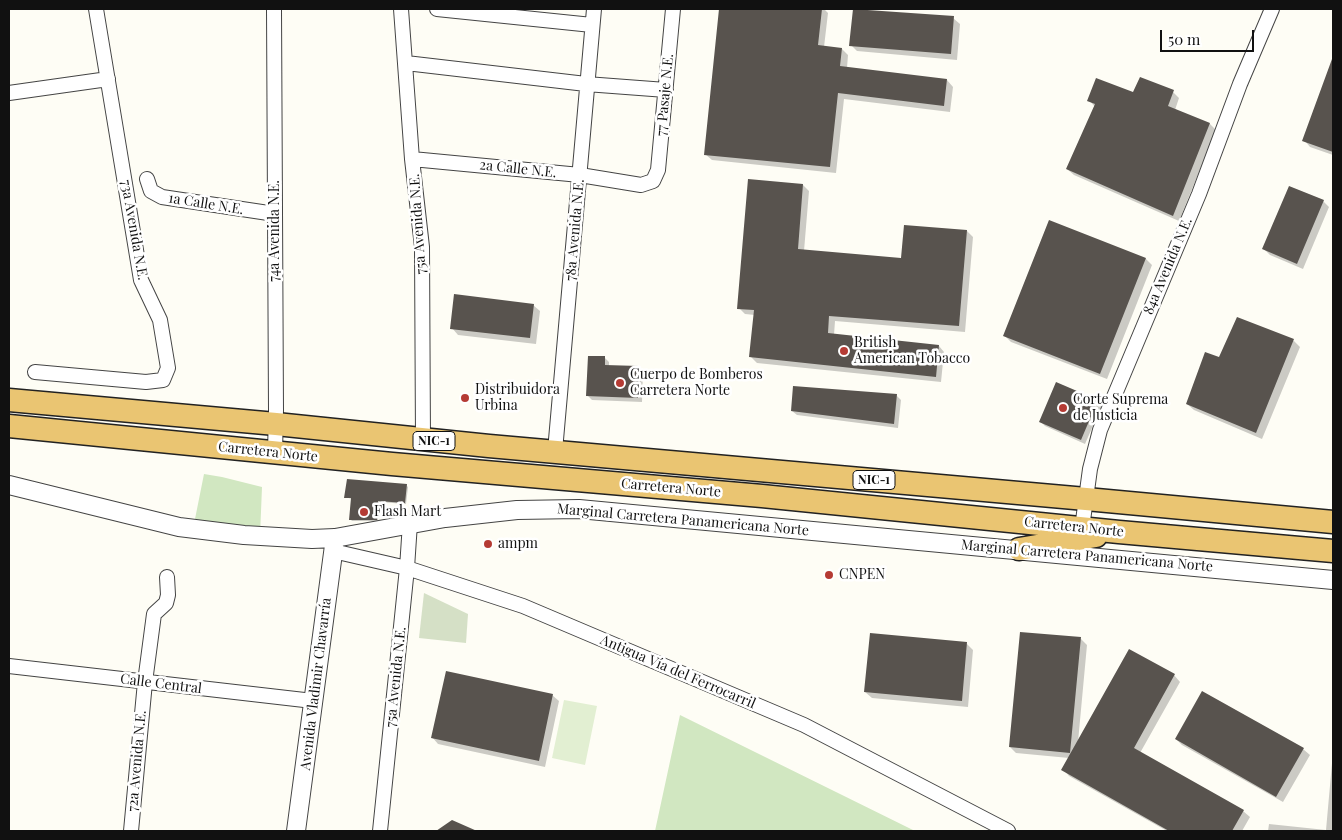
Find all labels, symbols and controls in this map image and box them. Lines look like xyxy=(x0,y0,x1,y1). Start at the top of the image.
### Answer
scale bar xyxy=(1162,20,1256,52)
text: 50 m xyxy=(1168,29,1200,49)
street label: 77 Pasaje N.E. xyxy=(653,53,677,137)
street label: 2a Calle N.E. xyxy=(479,157,557,181)
street label: 75a Avenida N.E. xyxy=(406,173,430,275)
street label: 78a Avenida N.E. xyxy=(562,178,588,282)
street label: 73a Avenida N.E. xyxy=(117,179,151,281)
street label: 74a Avenida N.E. xyxy=(267,180,283,282)
street label: 1a Calle N.E. xyxy=(167,190,245,218)
street label: 84a Avenida N.E. xyxy=(1140,215,1196,317)
place label: British American Tobacco xyxy=(854,335,970,368)
marker: British American Tobacco xyxy=(838,345,850,357)
place label: Cuerpo de Bomberos Carretera Norte xyxy=(630,367,763,400)
marker: Cuerpo de Bomberos Carretera Norte xyxy=(614,377,626,389)
place label: Distribuidora Urbina xyxy=(475,382,560,414)
marker: Distribuidora Urbina xyxy=(459,392,471,404)
place label: Corte Suprema de Justicia xyxy=(1073,392,1168,424)
marker: Corte Suprema de Justicia xyxy=(1057,402,1069,414)
road number: NIC-1 xyxy=(413,432,455,451)
street label: Carretera Norte xyxy=(217,438,319,466)
road number: NIC-1 xyxy=(853,470,895,490)
street label: Carretera Norte xyxy=(620,475,722,501)
street label: Marginal Carretera Panamericana Norte xyxy=(556,501,810,539)
place label: Flash Mart xyxy=(374,504,441,520)
marker: Flash Mart xyxy=(358,506,370,518)
street label: Carretera Norte xyxy=(1023,513,1125,541)
place label: ampm xyxy=(498,536,538,552)
street label: Marginal Carretera Panamericana Norte xyxy=(960,537,1214,575)
marker: ampm xyxy=(482,538,494,550)
place label: CNPEN xyxy=(839,567,885,583)
marker: CNPEN xyxy=(823,569,835,581)
street label: Avenida Vladimir Chavarría xyxy=(297,597,335,771)
street label: 75a Avenida N.E. xyxy=(382,626,410,728)
street label: Antigua Vía del Ferrocarril xyxy=(598,632,758,712)
street label: Calle Central xyxy=(119,671,203,697)
street label: 72a Avenida N.E. xyxy=(124,710,150,812)

